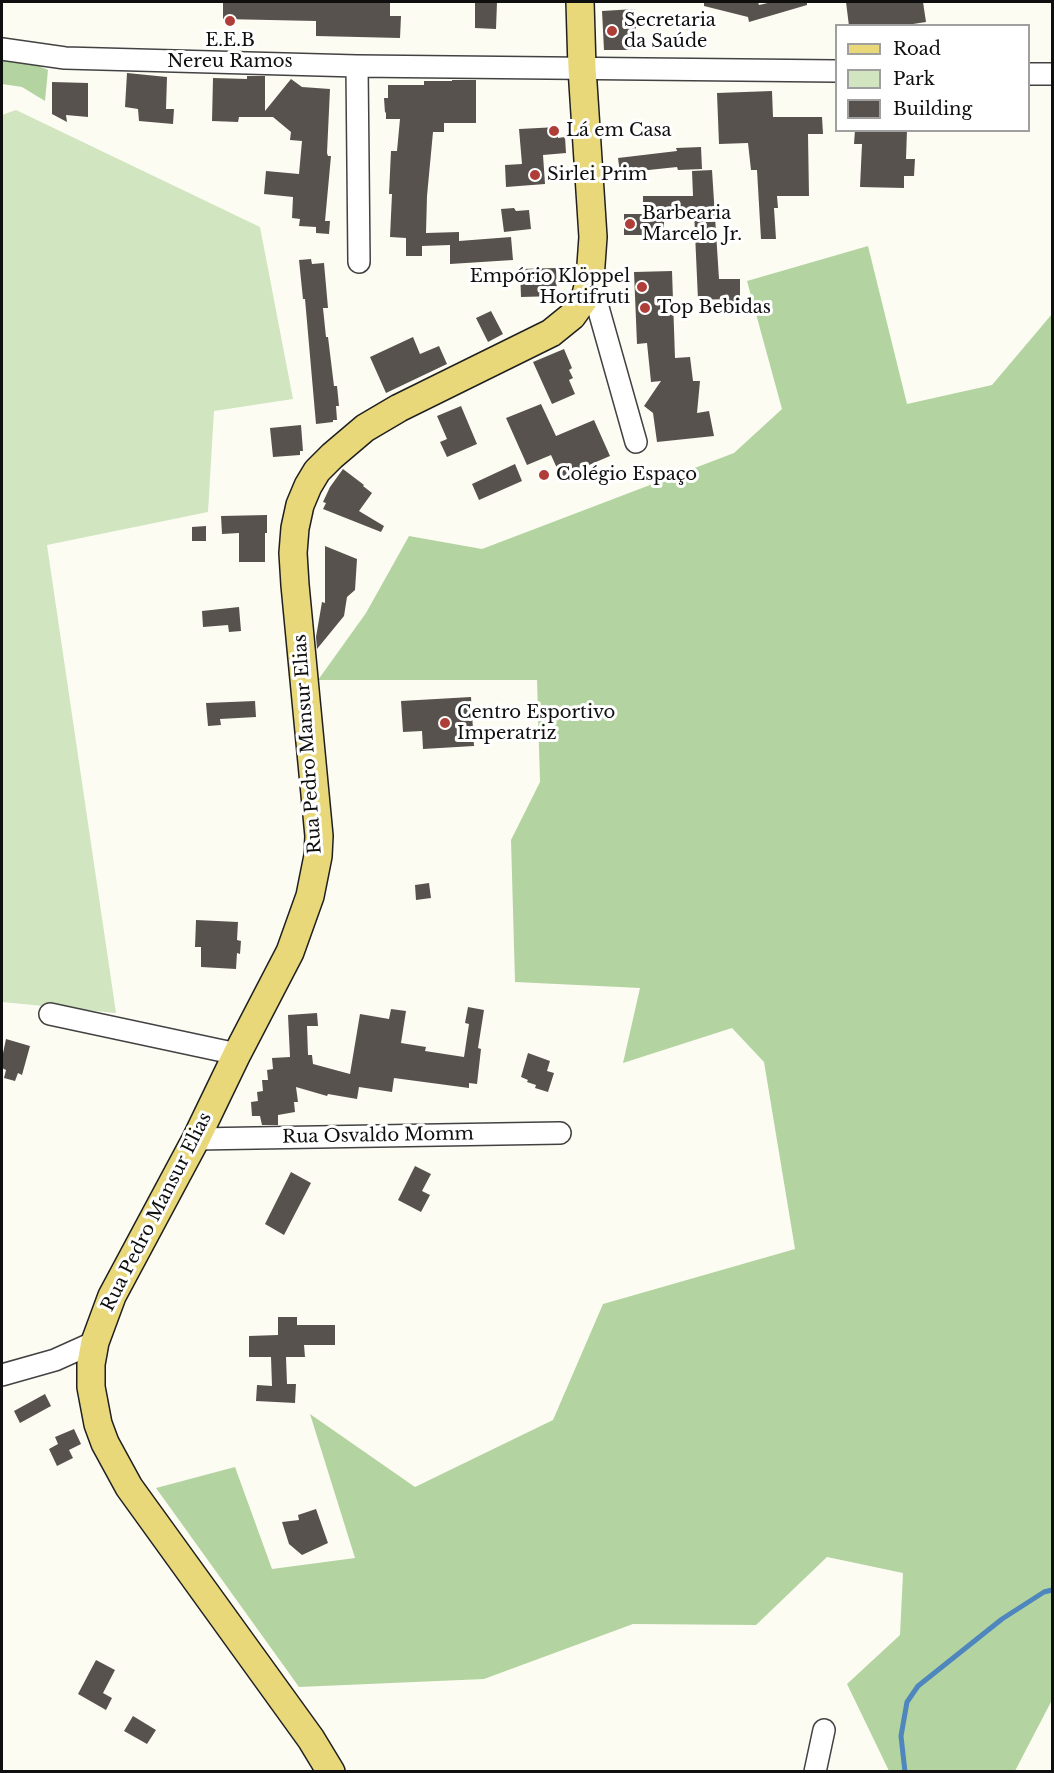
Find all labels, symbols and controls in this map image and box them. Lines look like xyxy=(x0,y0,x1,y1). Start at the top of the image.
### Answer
place label: Secretaria da Saúde xyxy=(624,10,716,52)
marker: E.E.B Nereu Ramos xyxy=(223,14,237,28)
marker: Secretaria da Saúde xyxy=(605,24,619,38)
legend xyxy=(835,24,1030,132)
place label: E.E.B Nereu Ramos xyxy=(167,30,293,72)
text: Road xyxy=(893,38,941,60)
text: Park xyxy=(893,68,935,90)
text: Building xyxy=(893,98,972,120)
place label: Lá em Casa xyxy=(566,120,672,142)
marker: Lá em Casa xyxy=(547,124,561,138)
place label: Sirlei Prim xyxy=(547,164,647,186)
marker: Sirlei Prim xyxy=(528,168,542,182)
place label: Barbearia Marcelo Jr. xyxy=(642,203,742,246)
marker: Barbearia Marcelo Jr. xyxy=(623,217,637,231)
place label: Empório Klöppel Hortifruti xyxy=(470,266,630,308)
marker: Empório Klöppel Hortifruti xyxy=(635,280,649,294)
place label: Top Bebidas xyxy=(657,297,771,319)
marker: Top Bebidas xyxy=(638,301,652,315)
place label: Colégio Espaço xyxy=(556,464,697,486)
marker: Colégio Espaço xyxy=(537,468,551,482)
street label: Rua Pedro Mansur Elias xyxy=(290,633,326,855)
place label: Centro Esportivo Imperatriz xyxy=(457,702,615,744)
marker: Centro Esportivo Imperatriz xyxy=(438,716,452,730)
street label: Rua Pedro Mansur Elias xyxy=(97,1109,217,1315)
street label: Rua Osvaldo Momm xyxy=(282,1124,474,1148)

